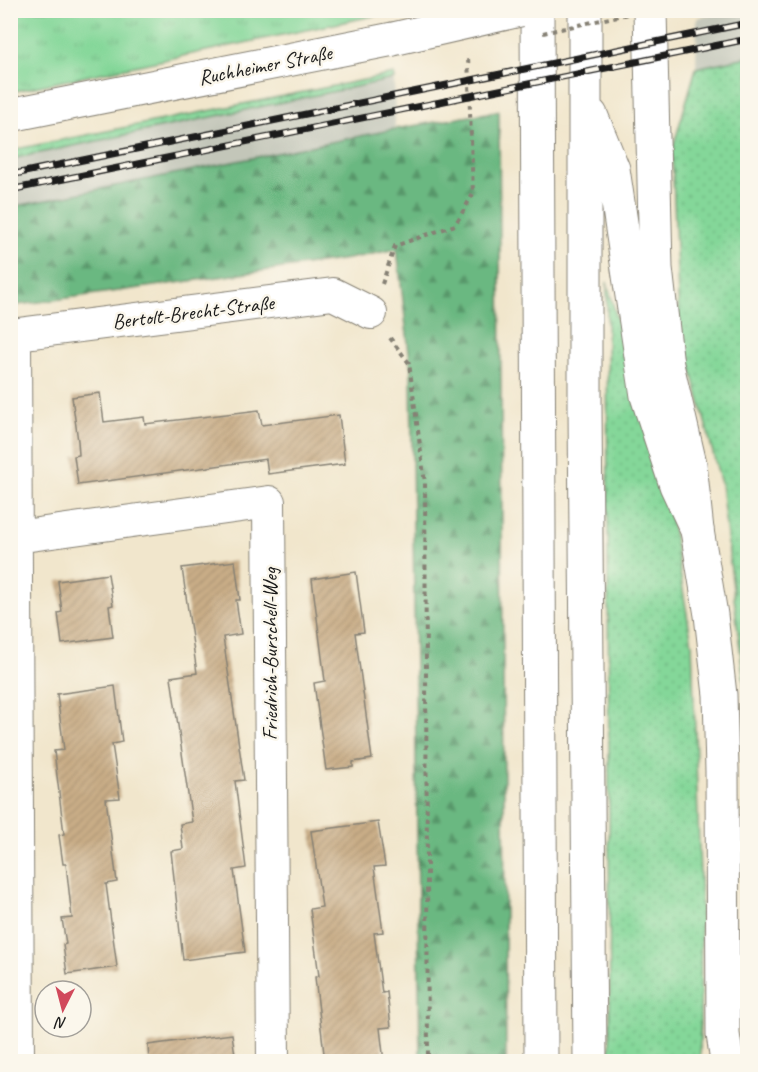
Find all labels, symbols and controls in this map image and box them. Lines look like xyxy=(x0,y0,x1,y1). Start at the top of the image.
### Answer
street label: Ruchheimer Straße xyxy=(196,39,336,91)
street label: Bertolt-Brecht-Straße xyxy=(111,289,277,335)
street label: Friedrich-Burschell-Weg xyxy=(257,566,283,740)
north arrow xyxy=(33,979,93,1039)
text: N xyxy=(52,1012,68,1033)

